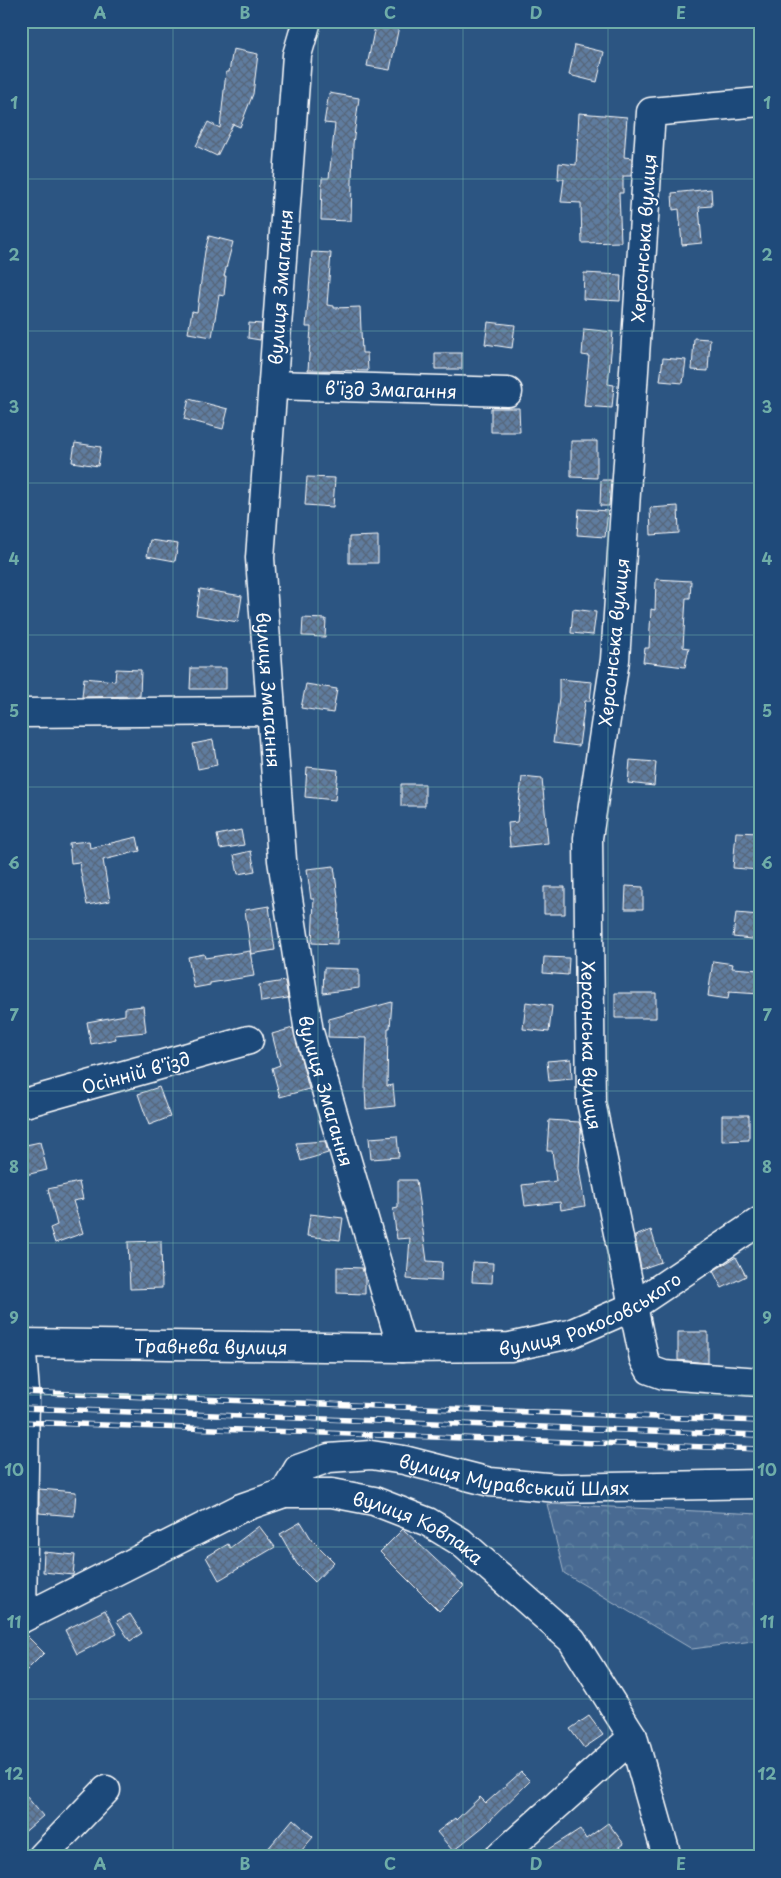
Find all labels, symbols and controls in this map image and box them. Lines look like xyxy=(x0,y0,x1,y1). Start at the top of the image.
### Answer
text: A xyxy=(94,0,107,24)
text: B xyxy=(240,0,251,24)
text: C xyxy=(384,0,396,24)
text: D xyxy=(530,0,542,24)
text: E xyxy=(676,0,686,24)
text: 1 xyxy=(10,90,18,114)
text: 1 xyxy=(763,90,771,114)
street label: Херсонська вулиця xyxy=(624,153,662,323)
street label: вулиця Змагання xyxy=(261,208,299,366)
text: 2 xyxy=(8,242,20,266)
text: 2 xyxy=(761,242,773,266)
street label: в'їзд Змагання xyxy=(325,373,457,404)
text: 3 xyxy=(9,394,19,418)
text: 3 xyxy=(762,394,772,418)
text: 4 xyxy=(9,546,20,570)
text: 4 xyxy=(762,546,773,570)
street label: Херсонська вулиця xyxy=(591,557,635,727)
street label: вулиця Змагання xyxy=(250,611,289,769)
text: 5 xyxy=(9,698,19,722)
text: 5 xyxy=(762,698,772,722)
text: 6 xyxy=(8,850,20,874)
text: 6 xyxy=(761,850,773,874)
street label: Херсонська вулиця xyxy=(576,961,610,1132)
text: 7 xyxy=(9,1002,19,1026)
text: 7 xyxy=(762,1002,772,1026)
street label: вулиця Змагання xyxy=(293,1013,361,1169)
street label: Осінній в'їзд xyxy=(78,1044,193,1100)
text: 8 xyxy=(9,1154,19,1178)
text: 8 xyxy=(762,1154,772,1178)
street label: вулиця Рокосовського xyxy=(499,1265,686,1361)
text: 9 xyxy=(9,1305,19,1329)
text: 9 xyxy=(762,1305,772,1329)
street label: Травнева вулиця xyxy=(134,1331,288,1360)
street label: вулиця Муравський Шлях xyxy=(397,1446,629,1502)
text: 10 xyxy=(4,1457,24,1481)
text: 10 xyxy=(757,1457,777,1481)
street label: вулиця Ковпака xyxy=(351,1484,491,1571)
text: 11 xyxy=(7,1609,21,1633)
text: 11 xyxy=(760,1609,774,1633)
text: 12 xyxy=(5,1761,23,1785)
text: 12 xyxy=(758,1761,776,1785)
text: A xyxy=(94,1851,107,1875)
text: B xyxy=(240,1851,251,1875)
text: C xyxy=(384,1851,396,1875)
text: D xyxy=(530,1851,542,1875)
text: E xyxy=(676,1851,686,1875)

